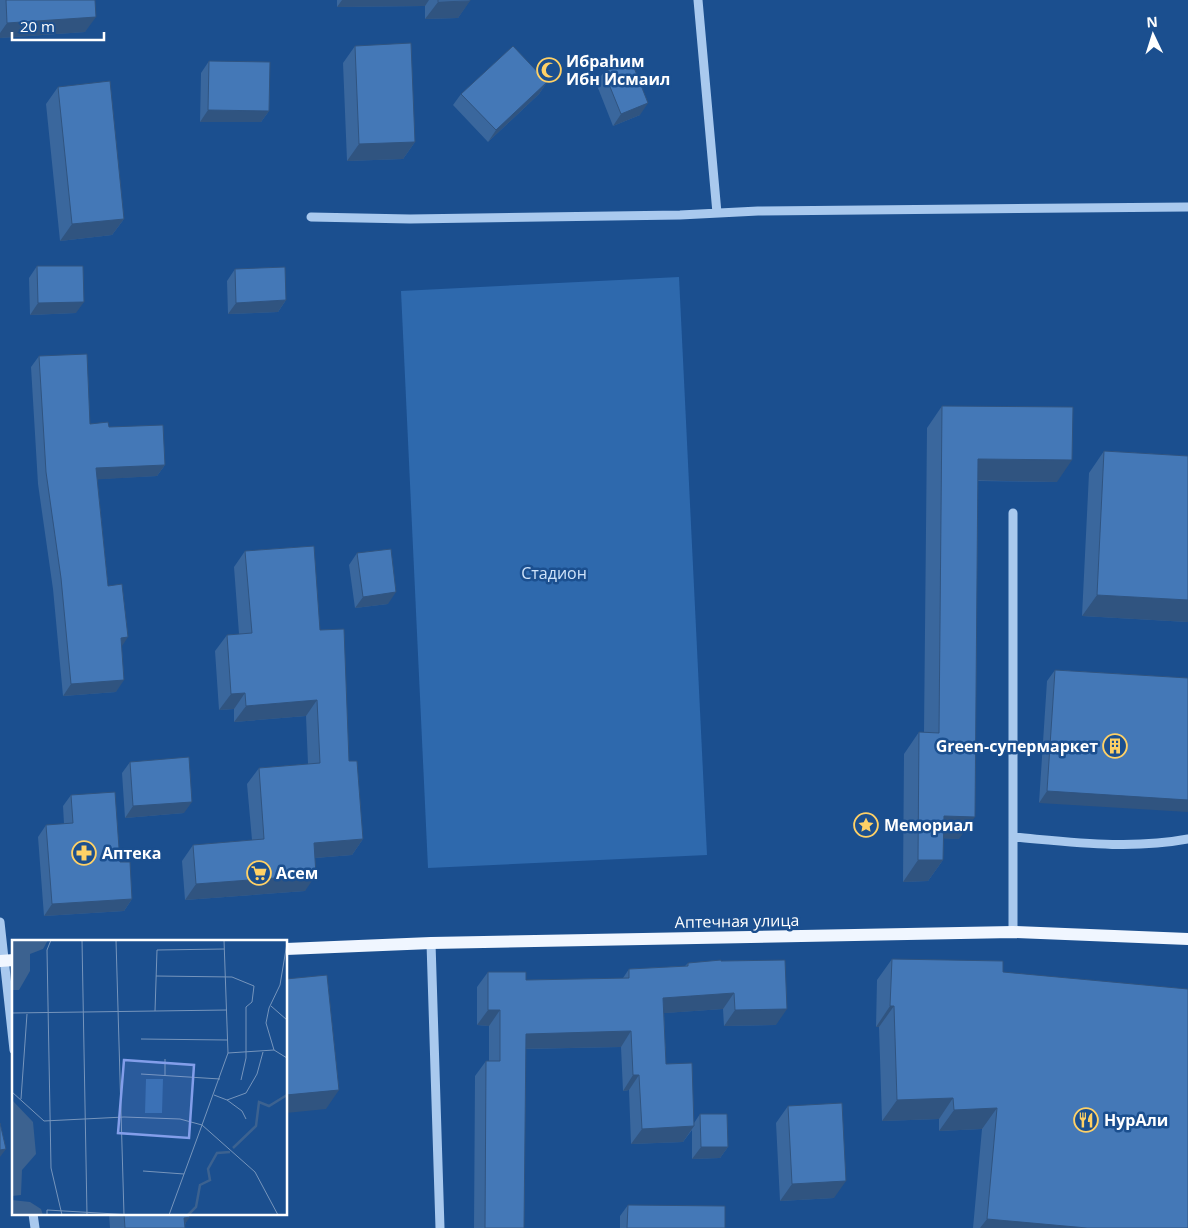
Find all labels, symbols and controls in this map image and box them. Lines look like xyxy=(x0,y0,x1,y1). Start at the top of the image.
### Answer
scale bar xyxy=(12,10,105,42)
north arrow xyxy=(1128,10,1178,60)
text: N xyxy=(1146,12,1158,31)
text: 20 m xyxy=(20,16,55,36)
place label: Ибраһим Ибн Исмаил xyxy=(566,50,670,90)
mosque icon: Ибраһим Ибн Исмаил xyxy=(536,57,562,83)
park label: Стадион xyxy=(521,562,587,584)
building icon: Green-супермаркет xyxy=(1102,733,1128,759)
place label: Green-супермаркет xyxy=(936,735,1098,757)
place icon: Мемориал xyxy=(853,812,879,838)
place label: Мемориал xyxy=(884,814,974,836)
pharmacy icon: Аптека xyxy=(71,840,97,866)
place label: Аптека xyxy=(102,842,161,864)
supermarket icon: Асем xyxy=(246,860,272,886)
place label: Асем xyxy=(276,862,318,884)
street label: Аптечная улица xyxy=(675,909,799,933)
inset map xyxy=(12,940,288,1216)
restaurant icon: НурАли xyxy=(1073,1107,1099,1133)
place label: НурАли xyxy=(1104,1109,1168,1131)

